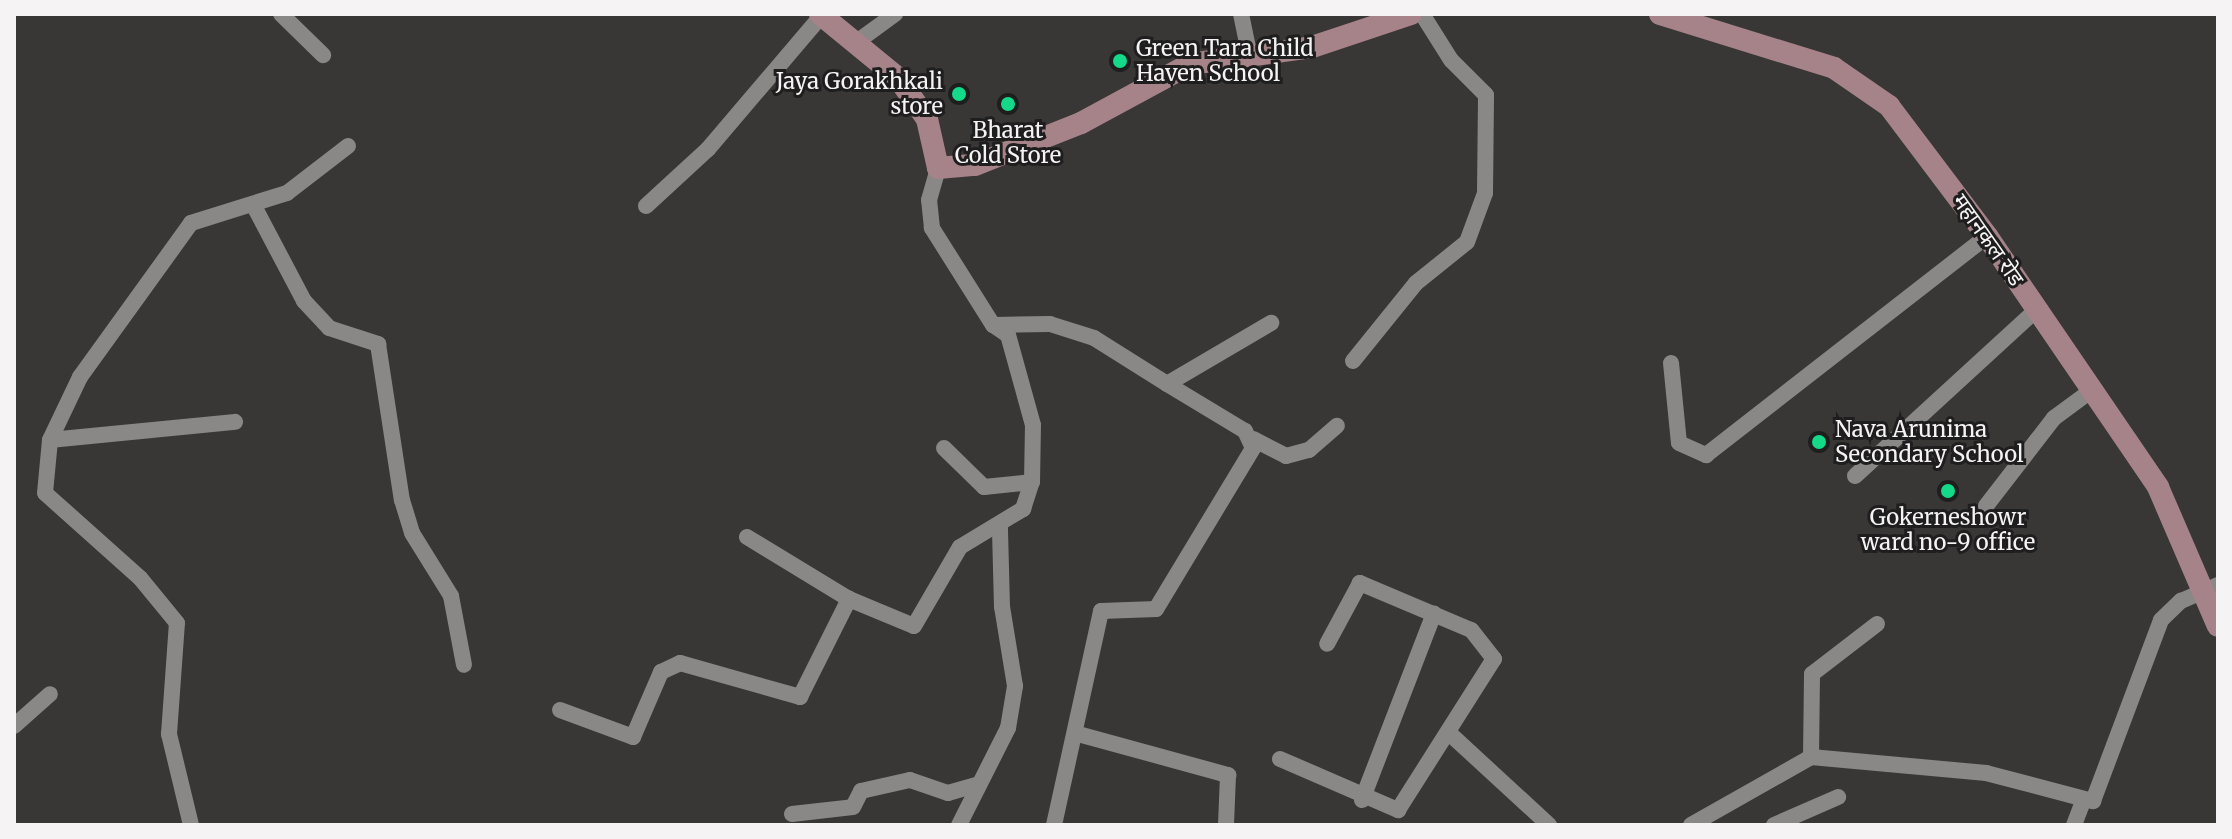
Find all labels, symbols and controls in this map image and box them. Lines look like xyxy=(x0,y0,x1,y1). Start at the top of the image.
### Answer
place label: Green Tara Child Haven School xyxy=(1136,35,1313,86)
marker: Green Tara Child Haven School xyxy=(1111,52,1129,70)
place label: Jaya Gorakhkali store xyxy=(776,68,943,120)
marker: Jaya Gorakhkali store xyxy=(950,85,968,103)
marker: Bharat Cold Store xyxy=(999,95,1017,113)
place label: Bharat Cold Store xyxy=(955,117,1061,168)
street label: महानकल रोड xyxy=(1947,189,2029,291)
place label: Nava Arunima Secondary School xyxy=(1835,416,2024,468)
marker: Nava Arunima Secondary School xyxy=(1810,433,1828,451)
marker: Gokerneshowr ward no-9 office xyxy=(1939,482,1957,500)
place label: Gokerneshowr ward no-9 office xyxy=(1861,504,2035,556)

